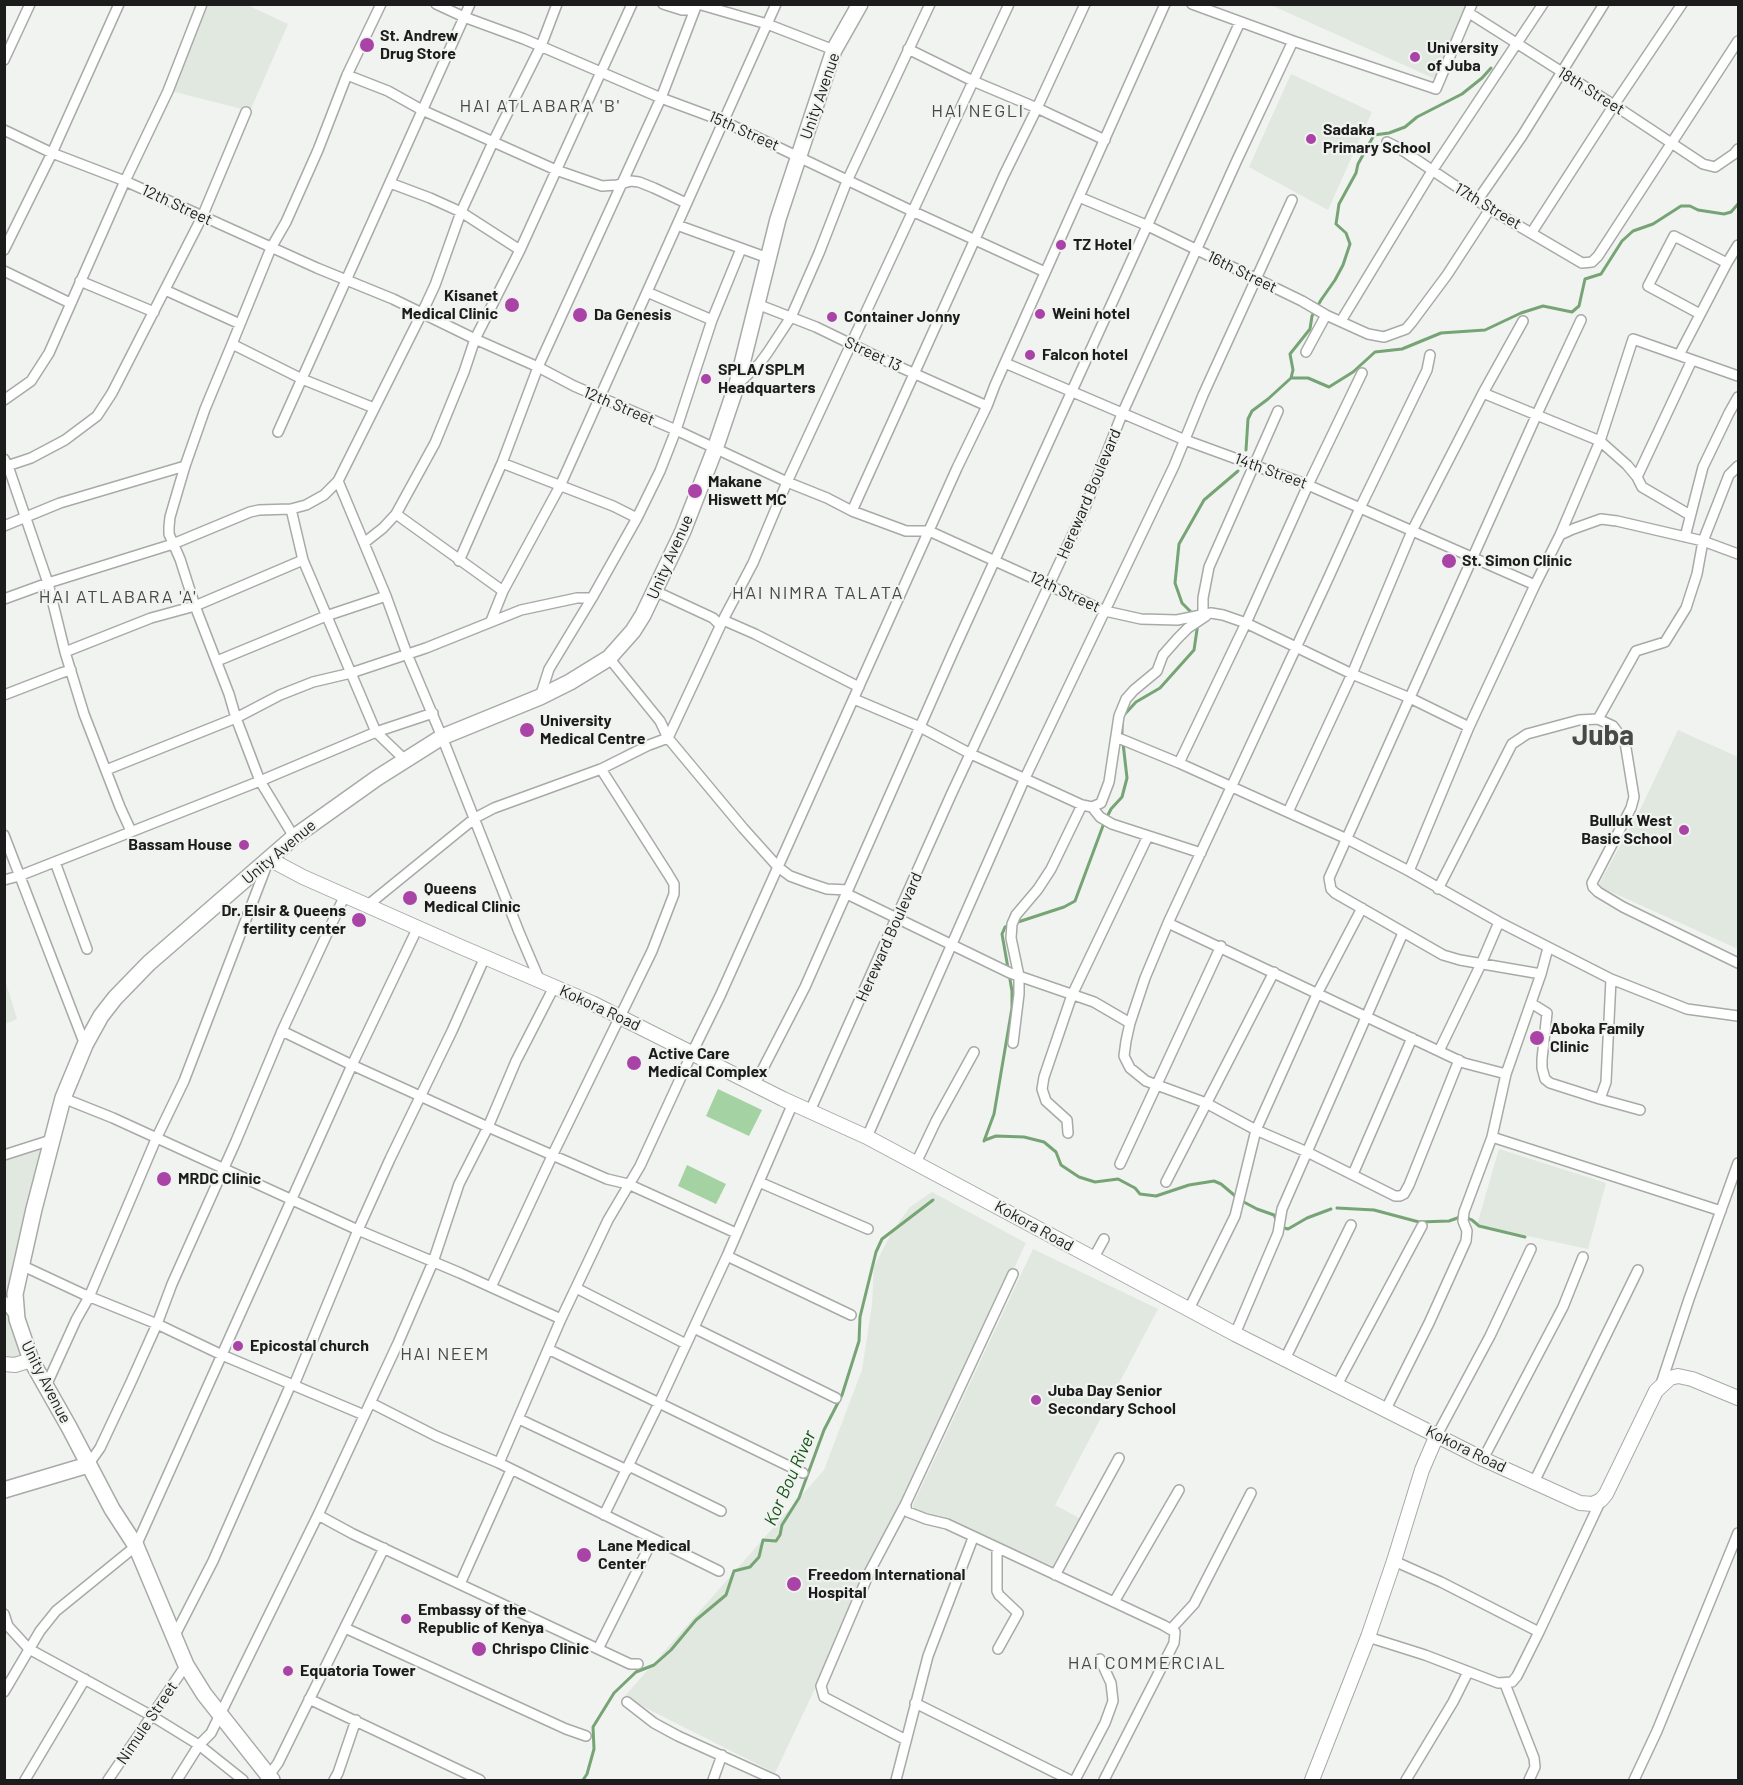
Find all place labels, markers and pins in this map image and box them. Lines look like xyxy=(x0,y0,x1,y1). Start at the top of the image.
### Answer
place label: St. Andrew Drug Store xyxy=(380,26,458,64)
marker: St. Andrew Drug Store xyxy=(358,36,376,54)
place label: University of Juba xyxy=(1427,38,1499,76)
marker: University of Juba xyxy=(1408,50,1422,64)
place label: Sadaka Primary School xyxy=(1323,120,1431,158)
marker: Sadaka Primary School xyxy=(1304,132,1318,146)
place label: TZ Hotel xyxy=(1073,235,1132,255)
marker: TZ Hotel xyxy=(1054,238,1068,252)
place label: Kisanet Medical Clinic xyxy=(401,286,498,324)
marker: Kisanet Medical Clinic xyxy=(503,296,521,314)
place label: Weini hotel xyxy=(1052,304,1130,324)
place label: Da Genesis xyxy=(594,305,671,325)
marker: Da Genesis xyxy=(571,306,589,324)
place label: Container Jonny xyxy=(844,307,960,327)
marker: Weini hotel xyxy=(1033,307,1047,321)
marker: Container Jonny xyxy=(825,310,839,324)
place label: Falcon hotel xyxy=(1042,345,1128,365)
marker: Falcon hotel xyxy=(1023,348,1037,362)
place label: SPLA/SPLM Headquarters xyxy=(718,360,815,398)
marker: SPLA/SPLM Headquarters xyxy=(699,372,713,386)
place label: Makane Hiswett MC xyxy=(708,472,787,510)
marker: Makane Hiswett MC xyxy=(686,482,704,500)
place label: St. Simon Clinic xyxy=(1462,551,1572,571)
marker: St. Simon Clinic xyxy=(1440,552,1458,570)
place label: University Medical Centre xyxy=(540,711,645,749)
marker: University Medical Centre xyxy=(518,721,536,739)
place label: Bulluk West Basic School xyxy=(1581,811,1672,849)
marker: Bulluk West Basic School xyxy=(1677,823,1691,837)
place label: Bassam House xyxy=(128,835,232,855)
marker: Bassam House xyxy=(237,838,251,852)
place label: Queens Medical Clinic xyxy=(424,879,521,917)
marker: Queens Medical Clinic xyxy=(401,889,419,907)
place label: Dr. Elsir & Queens fertility center xyxy=(221,901,346,939)
marker: Dr. Elsir & Queens fertility center xyxy=(350,911,368,929)
place label: Aboka Family Clinic xyxy=(1550,1019,1645,1057)
marker: Aboka Family Clinic xyxy=(1528,1029,1546,1047)
place label: Active Care Medical Complex xyxy=(648,1044,767,1082)
marker: Active Care Medical Complex xyxy=(625,1054,643,1072)
place label: MRDC Clinic xyxy=(178,1169,261,1189)
marker: MRDC Clinic xyxy=(155,1170,173,1188)
place label: Epicostal church xyxy=(250,1336,369,1356)
marker: Epicostal church xyxy=(231,1339,245,1353)
place label: Juba Day Senior Secondary School xyxy=(1048,1381,1176,1419)
marker: Juba Day Senior Secondary School xyxy=(1029,1393,1043,1407)
place label: Lane Medical Center xyxy=(598,1536,690,1574)
marker: Lane Medical Center xyxy=(575,1546,593,1564)
place label: Freedom International Hospital xyxy=(808,1565,965,1603)
marker: Freedom International Hospital xyxy=(785,1575,803,1593)
place label: Embassy of the Republic of Kenya xyxy=(418,1600,544,1638)
marker: Embassy of the Republic of Kenya xyxy=(399,1612,413,1626)
place label: Chrispo Clinic xyxy=(492,1639,589,1659)
marker: Chrispo Clinic xyxy=(470,1640,488,1658)
place label: Equatoria Tower xyxy=(300,1661,416,1681)
marker: Equatoria Tower xyxy=(281,1664,295,1678)

